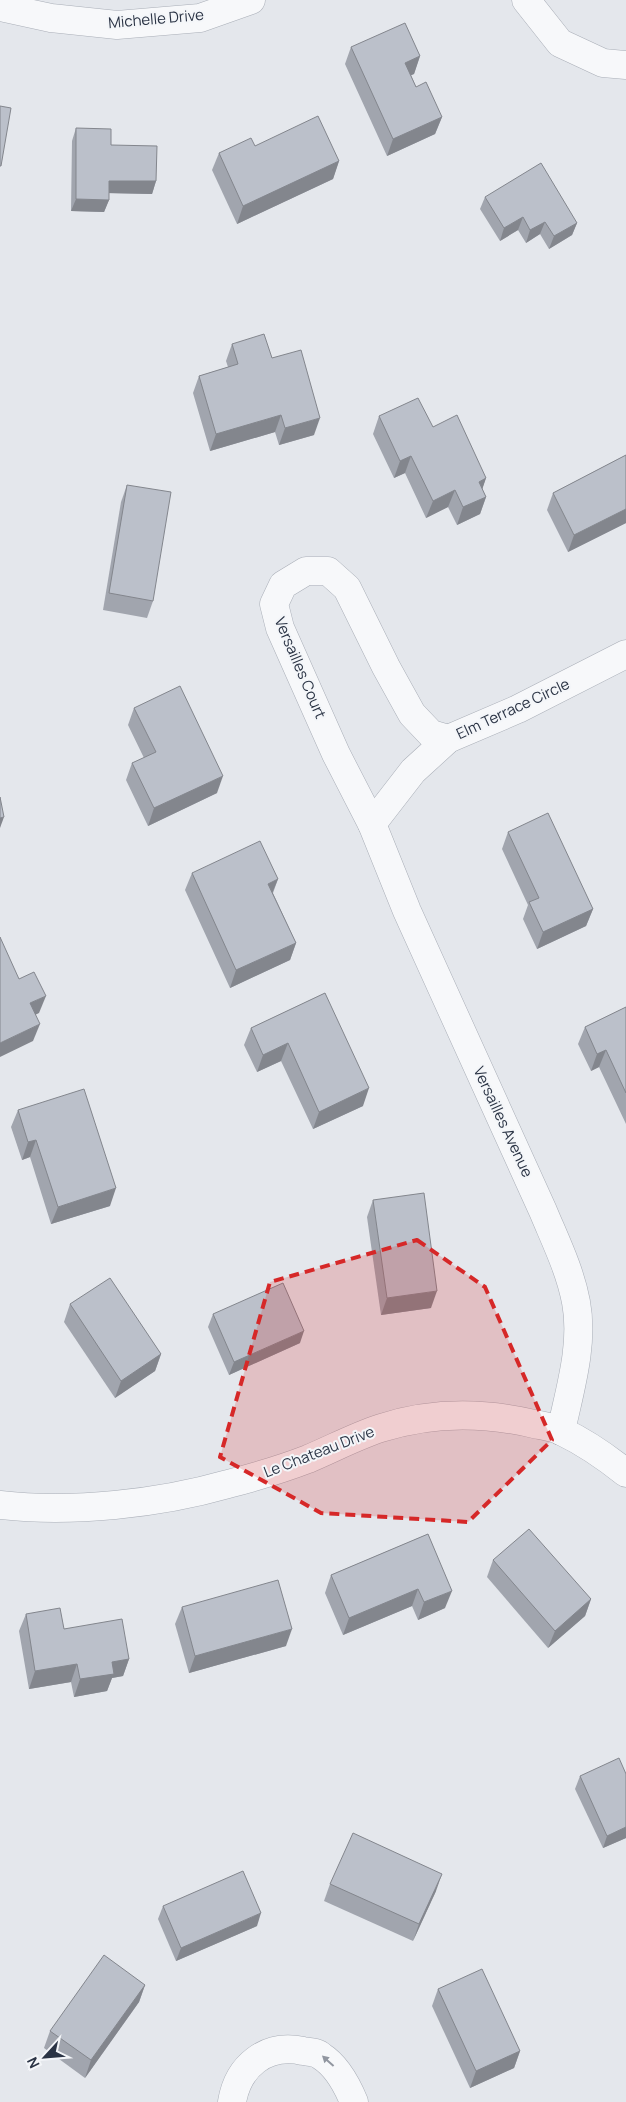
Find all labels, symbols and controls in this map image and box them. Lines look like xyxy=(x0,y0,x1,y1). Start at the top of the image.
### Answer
street label: Michelle Drive xyxy=(107,4,205,33)
street label: Versailles Court xyxy=(270,614,331,722)
street label: Elm Terrace Circle xyxy=(453,673,573,744)
street label: Versailles Avenue xyxy=(469,1063,538,1181)
street label: Le Chateau Drive xyxy=(260,1421,377,1482)
north arrow xyxy=(20,2032,70,2082)
text: N xyxy=(22,2054,44,2072)
one-way arrow xyxy=(321,2056,334,2067)

